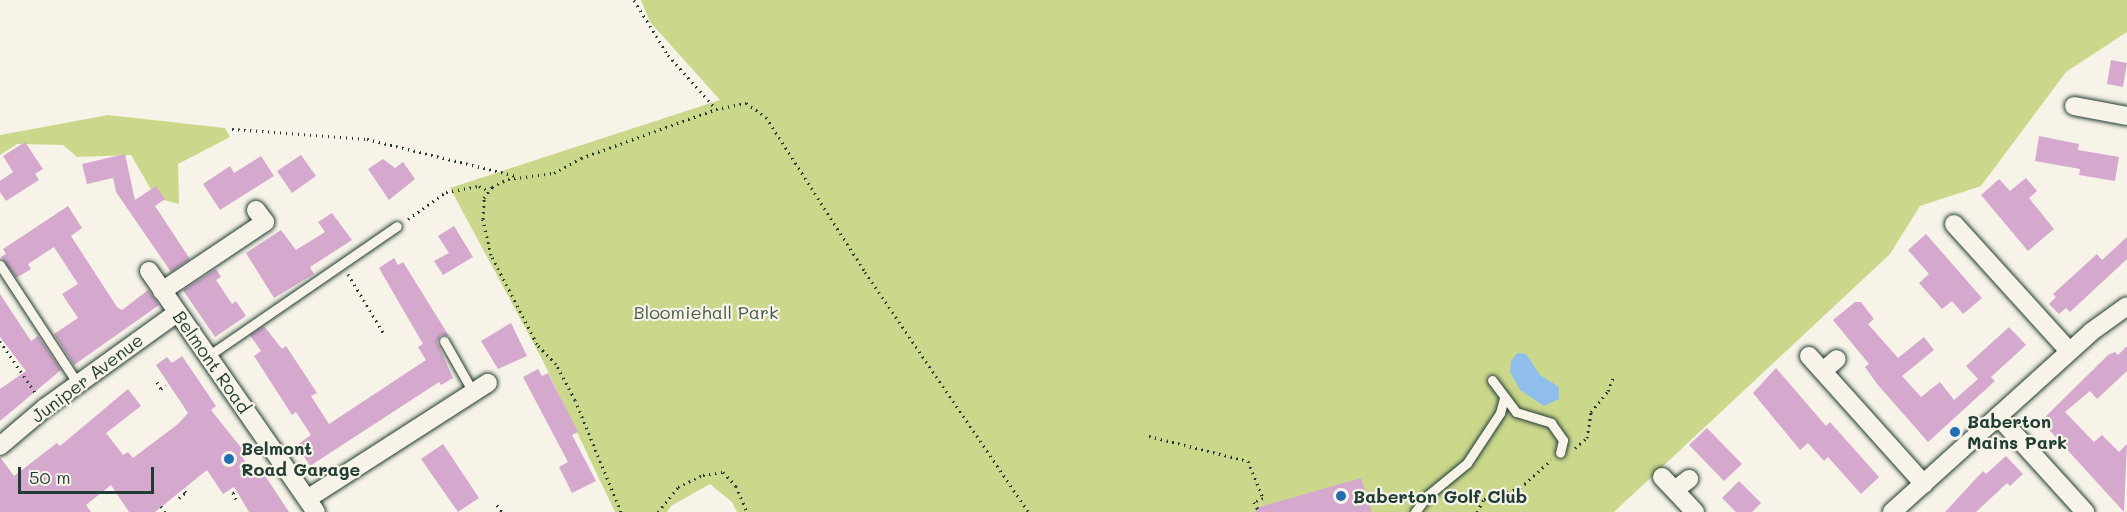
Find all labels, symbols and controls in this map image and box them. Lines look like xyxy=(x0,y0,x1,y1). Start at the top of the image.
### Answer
park label: Bloomiehall Park xyxy=(633,301,779,323)
street label: Belmont Road xyxy=(169,307,255,417)
street label: Juniper Avenue xyxy=(27,329,147,427)
place label: Baberton Mains Park xyxy=(1967,411,2067,454)
marker: Baberton Mains Park xyxy=(1948,425,1962,439)
place label: Belmont Road Garage xyxy=(241,438,360,480)
marker: Belmont Road Garage xyxy=(222,452,236,466)
scale bar xyxy=(21,455,158,493)
text: 50 m xyxy=(29,465,71,489)
place label: Baberton Golf Club xyxy=(1353,485,1527,507)
marker: Baberton Golf Club xyxy=(1334,489,1348,503)

